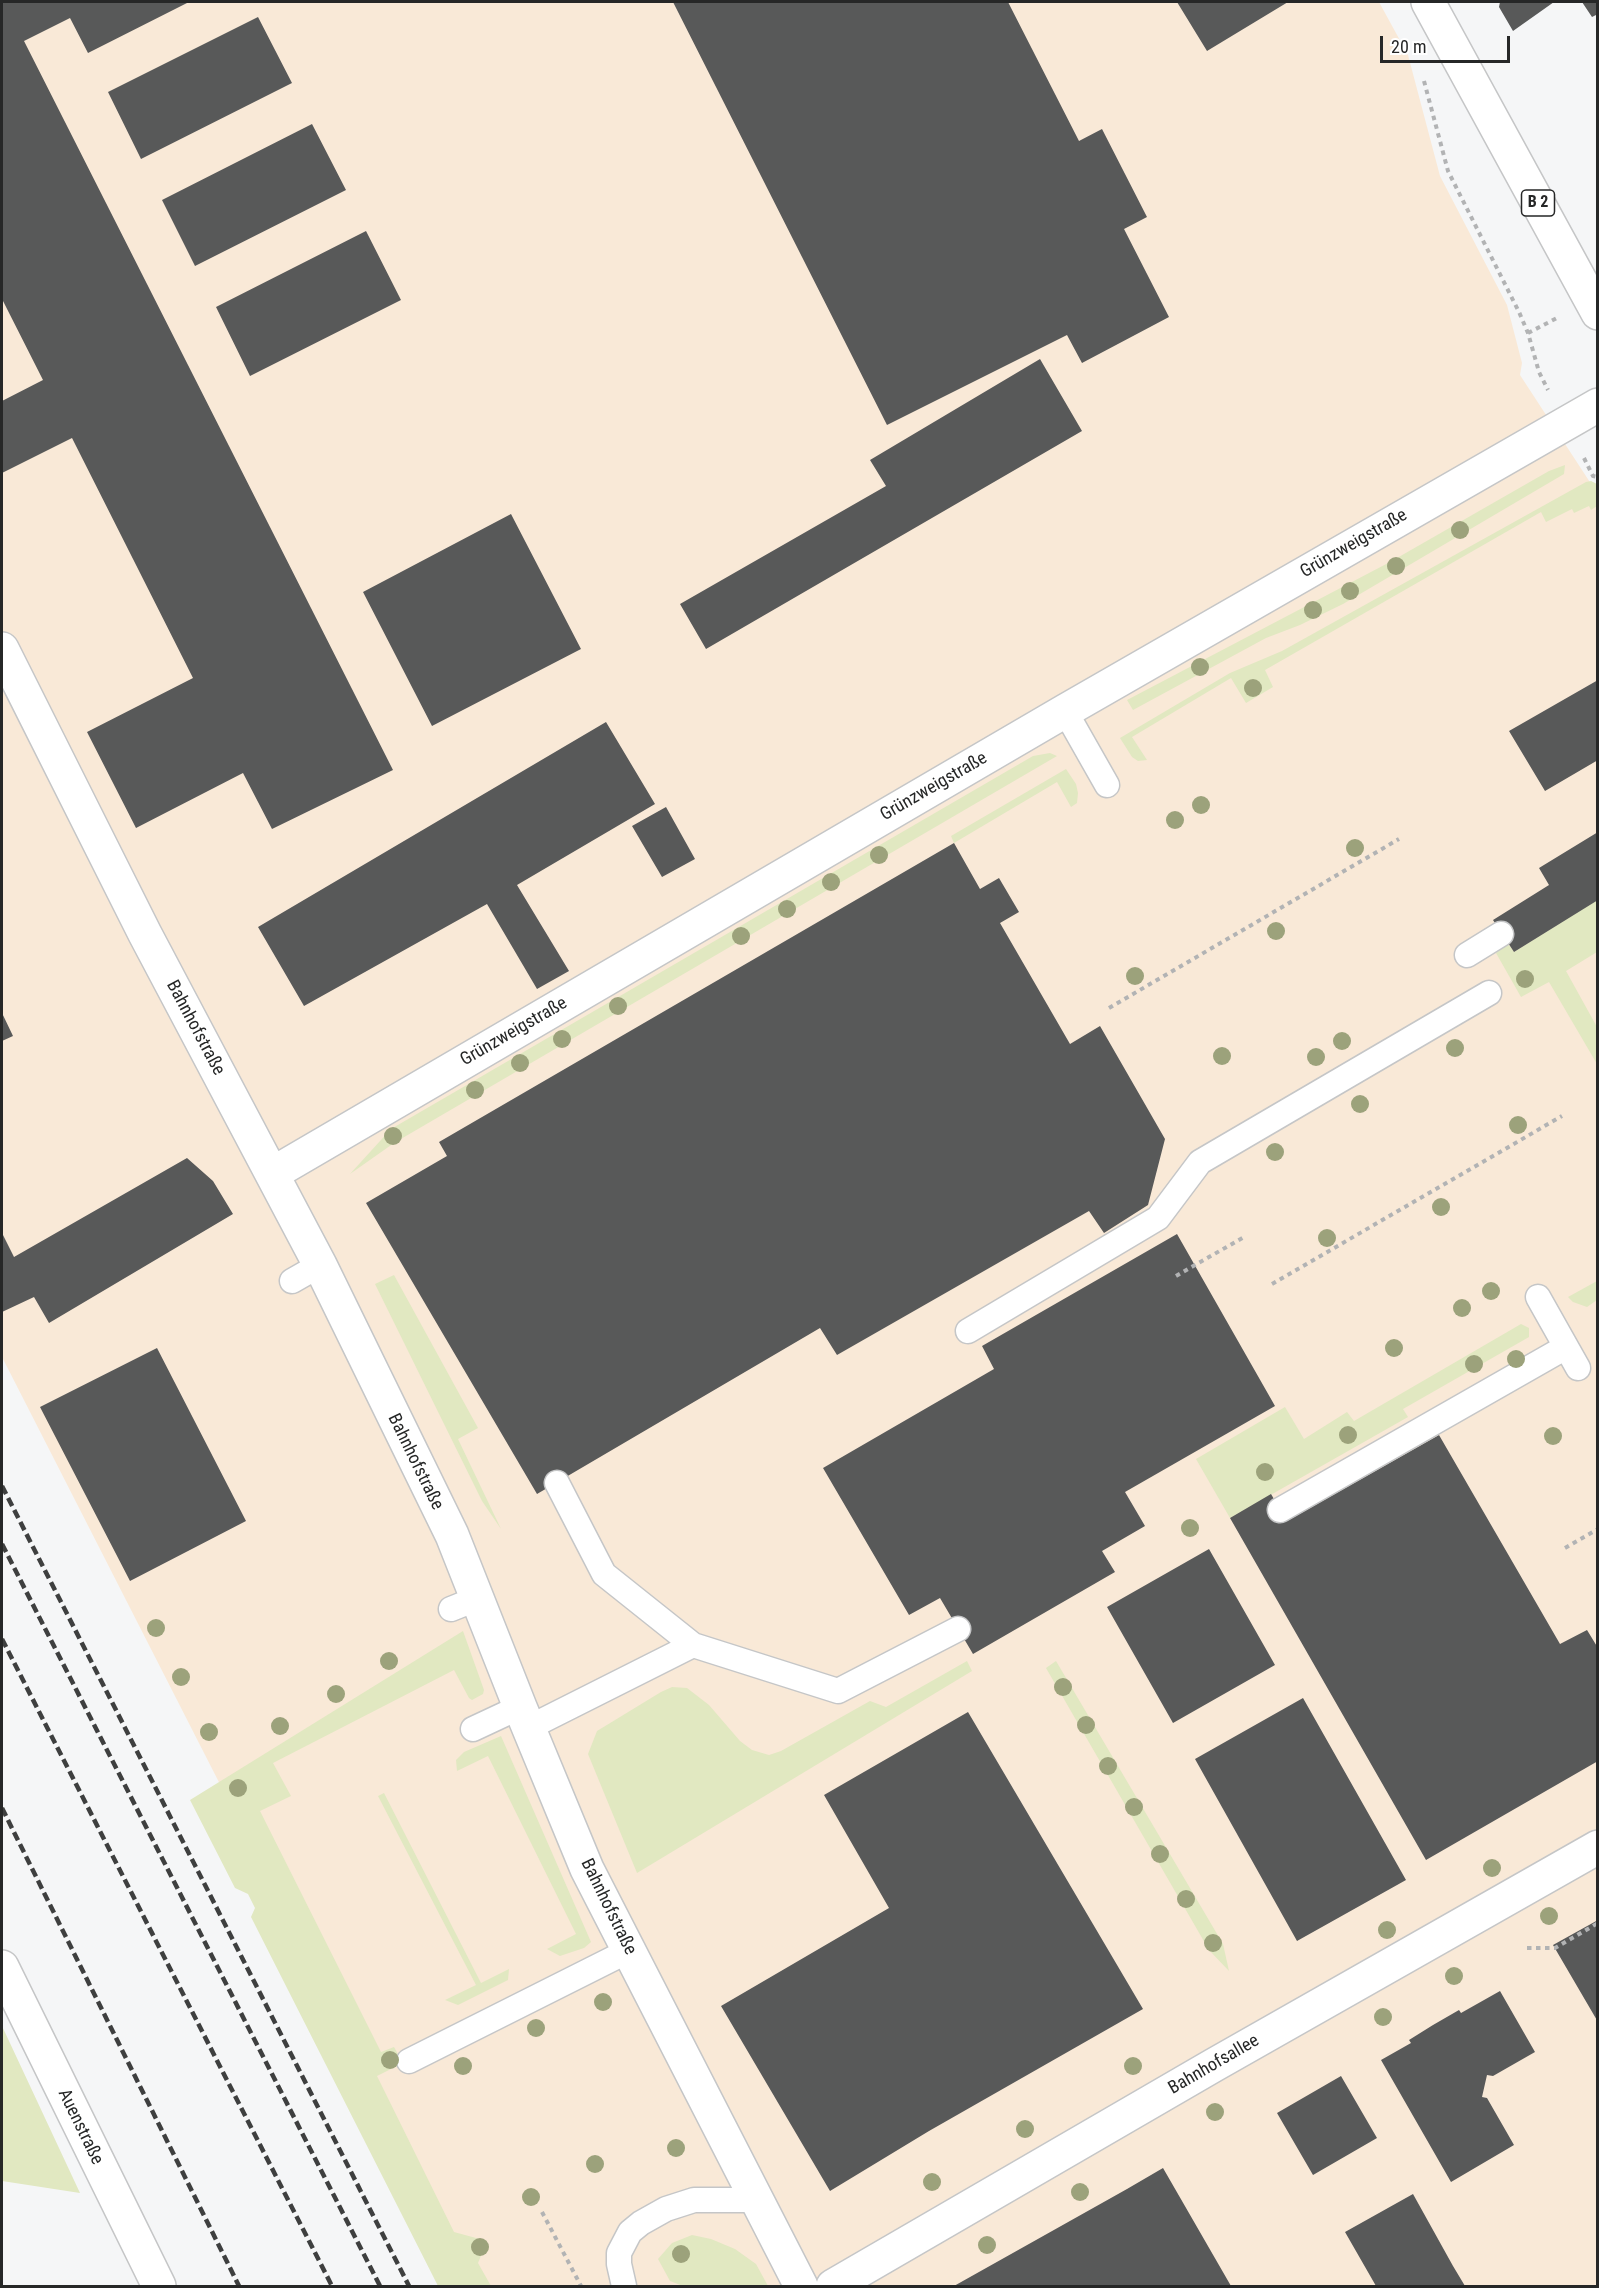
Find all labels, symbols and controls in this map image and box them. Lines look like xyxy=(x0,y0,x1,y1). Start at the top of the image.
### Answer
scale bar xyxy=(1383,24,1514,62)
text: 20 m xyxy=(1391,36,1426,57)
road number: B 2 xyxy=(1522,190,1554,216)
street label: Grünzweigstraße xyxy=(1297,505,1411,583)
street label: Grünzweigstraße xyxy=(877,748,991,826)
street label: Bahnhofstraße xyxy=(161,977,229,1079)
street label: Grünzweigstraße xyxy=(457,993,571,1071)
street label: Bahnhofstraße xyxy=(382,1410,448,1514)
street label: Bahnhofstraße xyxy=(575,1855,641,1959)
street label: Bahnhofsallee xyxy=(1165,2030,1263,2100)
street label: Auenstraße xyxy=(52,2086,108,2168)

